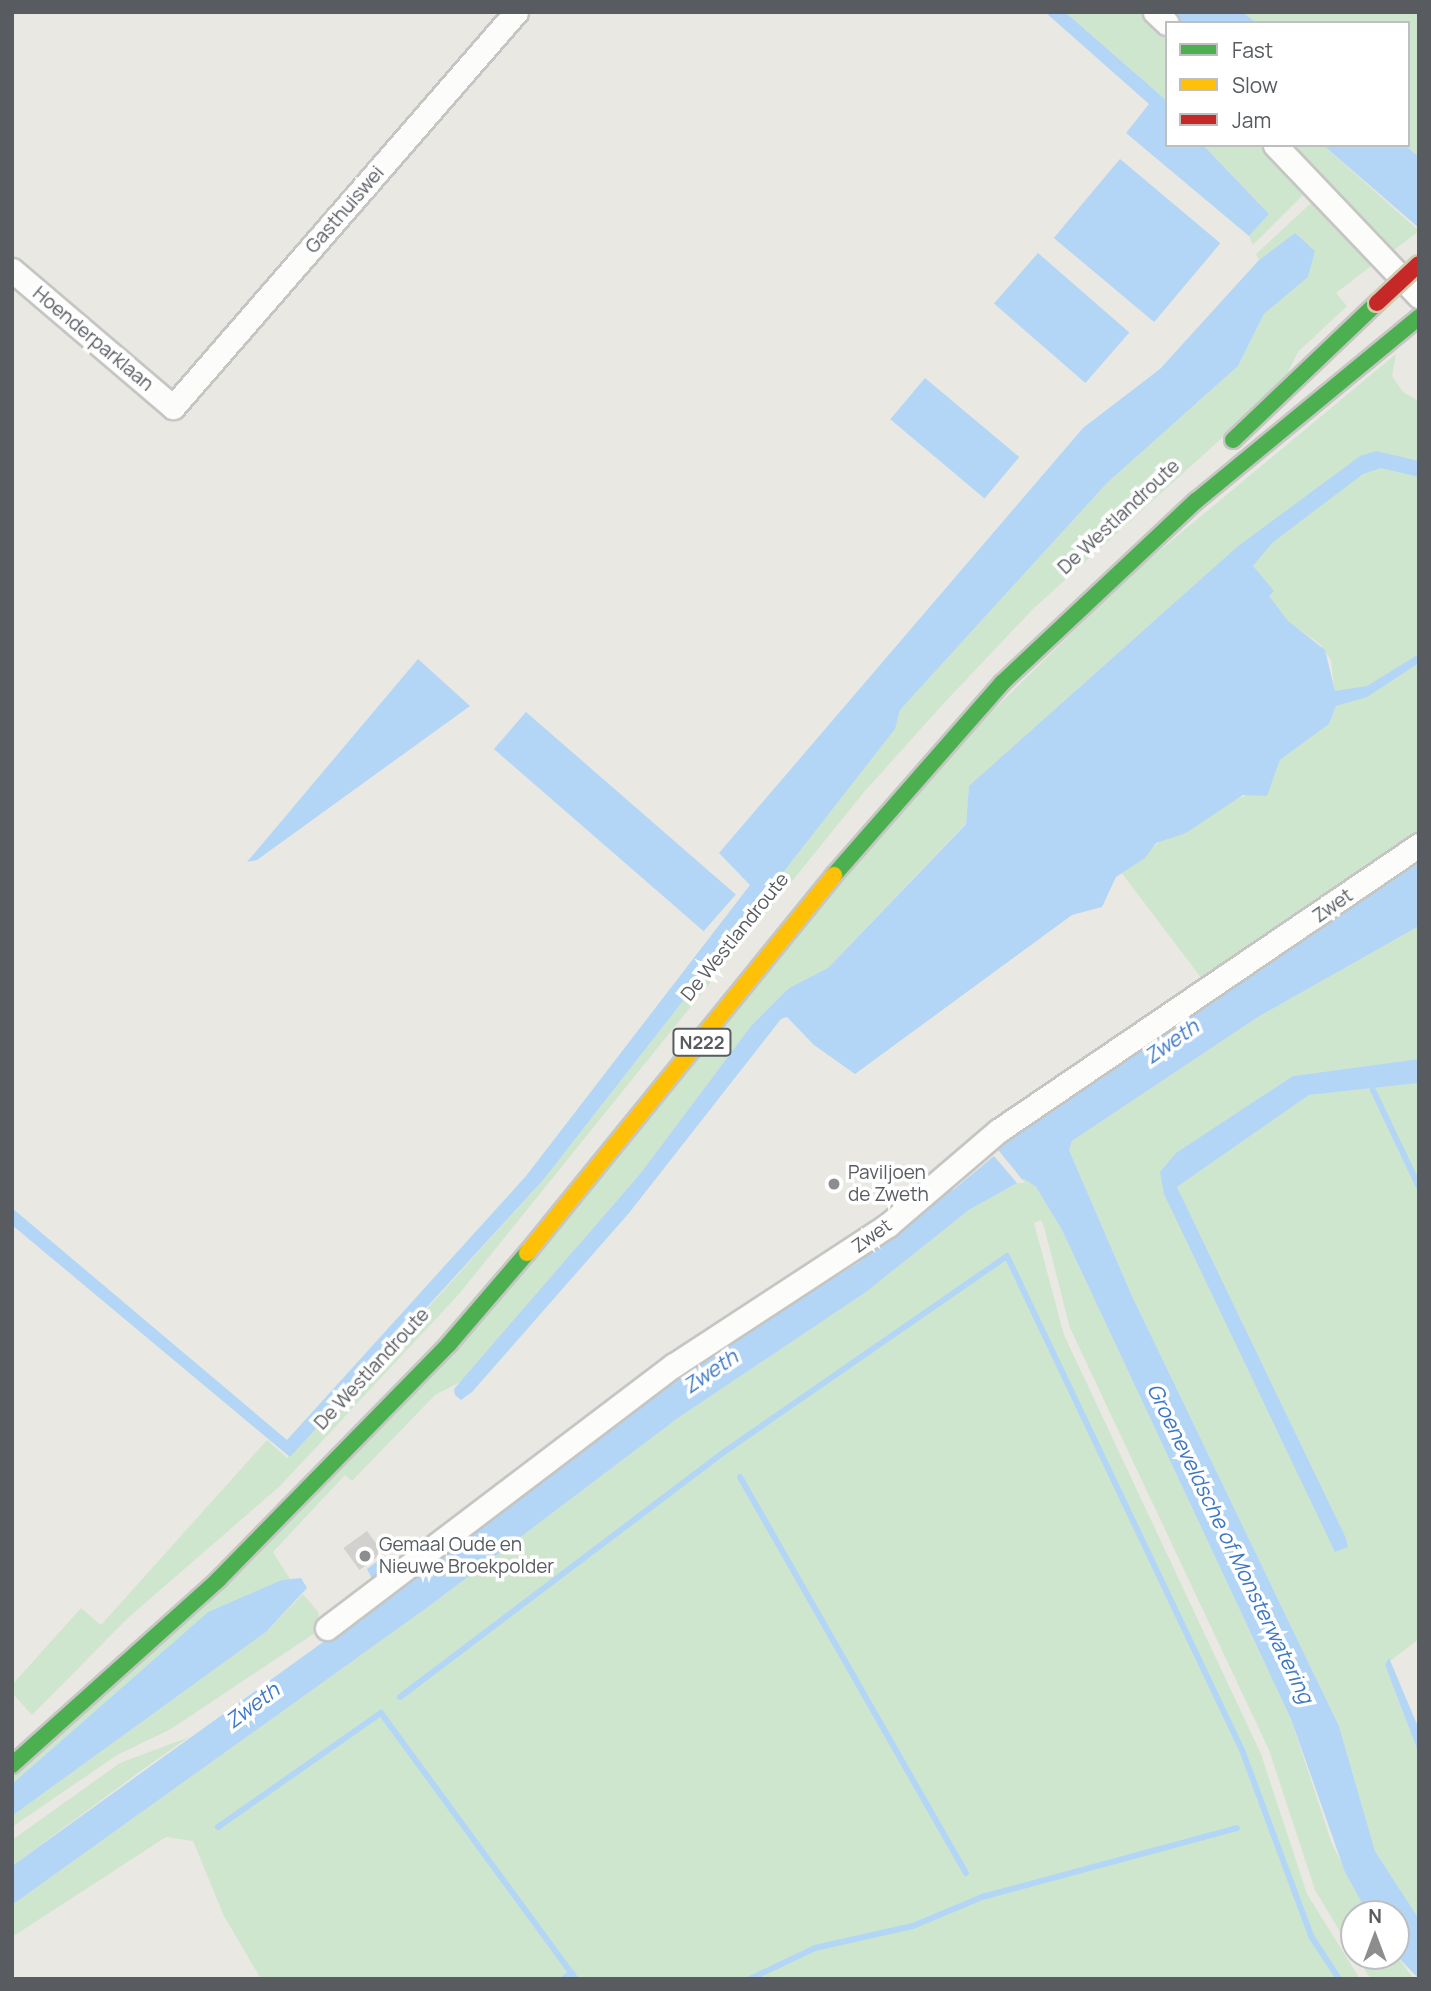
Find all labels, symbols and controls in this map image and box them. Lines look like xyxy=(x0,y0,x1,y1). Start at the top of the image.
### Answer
legend xyxy=(1165,21,1410,147)
text: Fast xyxy=(1232,36,1273,64)
text: Slow xyxy=(1232,71,1278,99)
text: Jam xyxy=(1232,106,1271,134)
street label: Gasthuiswei xyxy=(301,162,389,258)
street label: Hoenderparklaan xyxy=(28,282,158,396)
street label: De Westlandroute xyxy=(1053,455,1185,579)
street label: De Westlandroute xyxy=(676,868,794,1006)
street label: Zwet xyxy=(1309,884,1357,928)
water label: Zweth xyxy=(1139,1013,1203,1069)
road number: N222 xyxy=(672,1028,732,1056)
place label: Paviljoen de Zweth xyxy=(848,1162,929,1206)
marker: Paviljoen de Zweth xyxy=(826,1176,842,1192)
street label: Zwet xyxy=(848,1214,896,1258)
street label: De Westlandroute xyxy=(310,1303,434,1435)
water label: Zweth xyxy=(678,1344,742,1398)
water label: Groeneveldsche of Monsterwatering xyxy=(1142,1379,1320,1707)
place label: Gemaal Oude en Nieuwe Broekpolder xyxy=(379,1534,554,1578)
marker: Gemaal Oude en Nieuwe Broekpolder xyxy=(357,1548,373,1564)
water label: Zweth xyxy=(220,1677,284,1733)
north arrow xyxy=(1340,1900,1410,1970)
text: N xyxy=(1368,1903,1382,1929)

